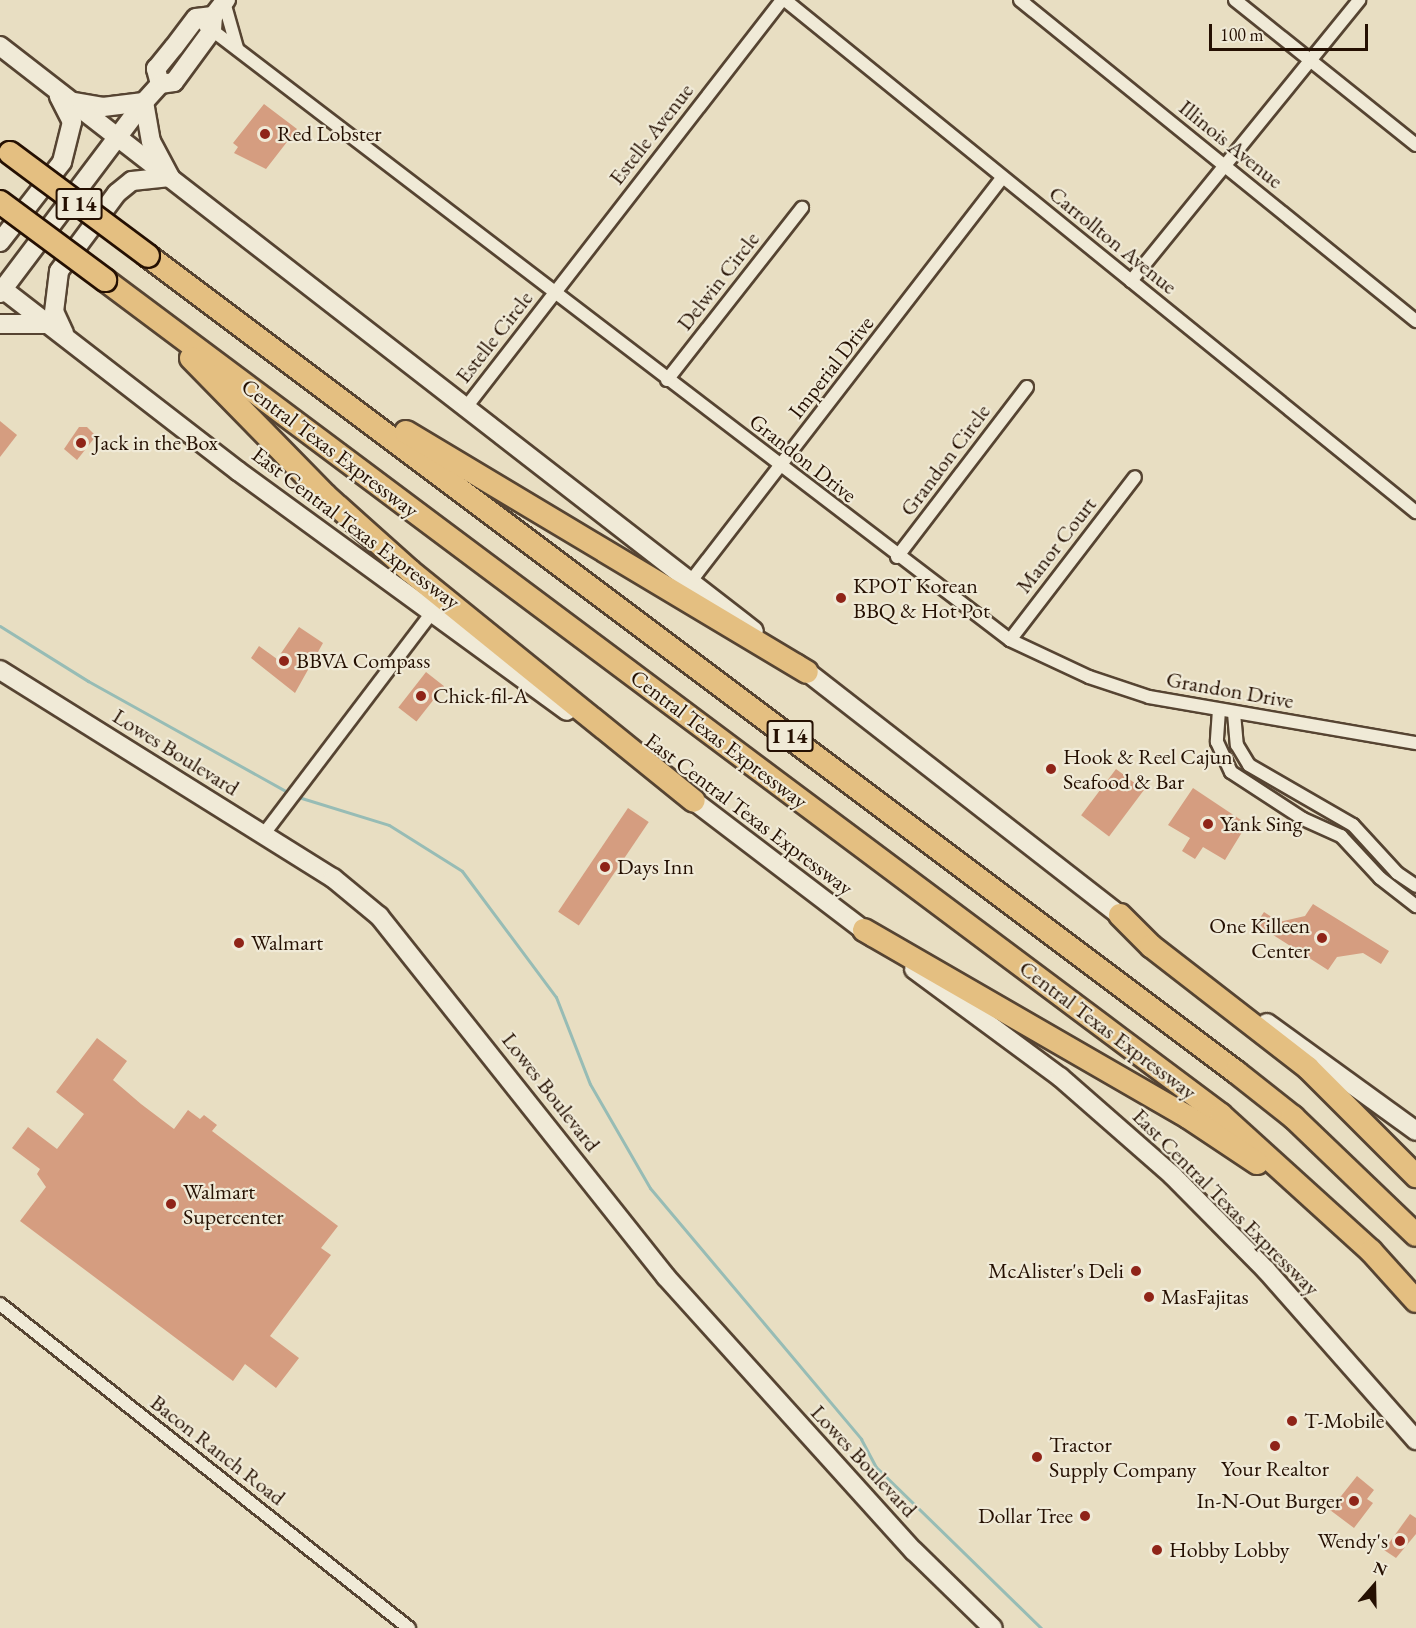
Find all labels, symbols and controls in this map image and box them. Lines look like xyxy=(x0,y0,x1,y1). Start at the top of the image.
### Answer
scale bar xyxy=(1212,12,1371,50)
text: 100 m xyxy=(1220,23,1264,46)
street label: Estelle Avenue xyxy=(603,78,699,190)
street label: Illinois Avenue xyxy=(1174,94,1288,194)
place label: Red Lobster xyxy=(277,121,382,147)
marker: Red Lobster xyxy=(258,127,272,141)
street label: Carrollton Avenue xyxy=(1044,180,1182,300)
road number: I 14 xyxy=(55,186,103,222)
street label: Delwin Circle xyxy=(671,226,765,336)
street label: Estelle Circle xyxy=(450,286,538,388)
street label: Imperial Drive xyxy=(783,310,879,424)
street label: Central Texas Expressway xyxy=(236,373,424,523)
street label: Grandon Circle xyxy=(894,399,996,521)
street label: Grandon Drive xyxy=(744,408,862,508)
place label: Jack in the Box xyxy=(93,430,218,456)
marker: Jack in the Box xyxy=(74,436,88,450)
street label: East Central Texas Expressway xyxy=(247,441,465,615)
street label: Manor Court xyxy=(1010,492,1102,598)
place label: KPOT Korean BBQ & Hot Pot xyxy=(853,572,990,624)
marker: KPOT Korean BBQ & Hot Pot xyxy=(834,591,848,605)
place label: BBVA Compass xyxy=(296,648,430,674)
marker: BBVA Compass xyxy=(277,654,291,668)
street label: Central Texas Expressway xyxy=(625,664,813,814)
street label: Grandon Drive xyxy=(1164,666,1296,714)
place label: Chick-fil-A xyxy=(433,683,529,709)
marker: Chick-fil-A xyxy=(414,689,428,703)
street label: Lowes Boulevard xyxy=(108,703,244,801)
road number: I 14 xyxy=(766,718,814,754)
street label: East Central Texas Expressway xyxy=(640,727,858,901)
place label: Hook & Reel Cajun Seafood & Bar xyxy=(1063,743,1233,794)
marker: Hook & Reel Cajun Seafood & Bar xyxy=(1044,762,1058,776)
place label: Yank Sing xyxy=(1220,811,1302,837)
marker: Yank Sing xyxy=(1201,817,1215,831)
place label: Days Inn xyxy=(617,854,694,880)
marker: Days Inn xyxy=(598,860,612,874)
place label: One Killeen Center xyxy=(1209,912,1310,963)
place label: Walmart xyxy=(251,930,323,956)
marker: One Killeen Center xyxy=(1315,931,1329,945)
marker: Walmart xyxy=(232,936,246,950)
street label: Central Texas Expressway xyxy=(1014,955,1202,1105)
street label: Lowes Boulevard xyxy=(496,1027,606,1157)
street label: East Central Texas Expressway xyxy=(1127,1103,1325,1301)
place label: Walmart Supercenter xyxy=(183,1178,284,1230)
marker: Walmart Supercenter xyxy=(164,1197,178,1211)
place label: McAlister's Deli xyxy=(988,1258,1124,1284)
marker: McAlister's Deli xyxy=(1129,1264,1143,1278)
place label: MasFajitas xyxy=(1161,1284,1249,1310)
marker: MasFajitas xyxy=(1142,1290,1156,1304)
street label: Bacon Ranch Road xyxy=(145,1389,291,1511)
street label: Lowes Boulevard xyxy=(805,1399,923,1523)
place label: T-Mobile xyxy=(1304,1408,1384,1434)
marker: T-Mobile xyxy=(1285,1414,1299,1428)
place label: Tractor Supply Company xyxy=(1049,1431,1196,1482)
marker: Your Realtor xyxy=(1268,1439,1282,1453)
marker: Tractor Supply Company xyxy=(1030,1450,1044,1464)
place label: Your Realtor xyxy=(1221,1456,1329,1482)
place label: In-N-Out Burger xyxy=(1196,1488,1342,1514)
marker: In-N-Out Burger xyxy=(1347,1494,1361,1508)
place label: Dollar Tree xyxy=(978,1503,1073,1529)
marker: Dollar Tree xyxy=(1078,1509,1092,1523)
place label: Wendy's xyxy=(1318,1528,1388,1554)
marker: Wendy's xyxy=(1393,1534,1407,1548)
place label: Hobby Lobby xyxy=(1169,1537,1289,1563)
marker: Hobby Lobby xyxy=(1150,1543,1164,1557)
north arrow xyxy=(1344,1556,1404,1616)
text: N xyxy=(1371,1557,1390,1581)

